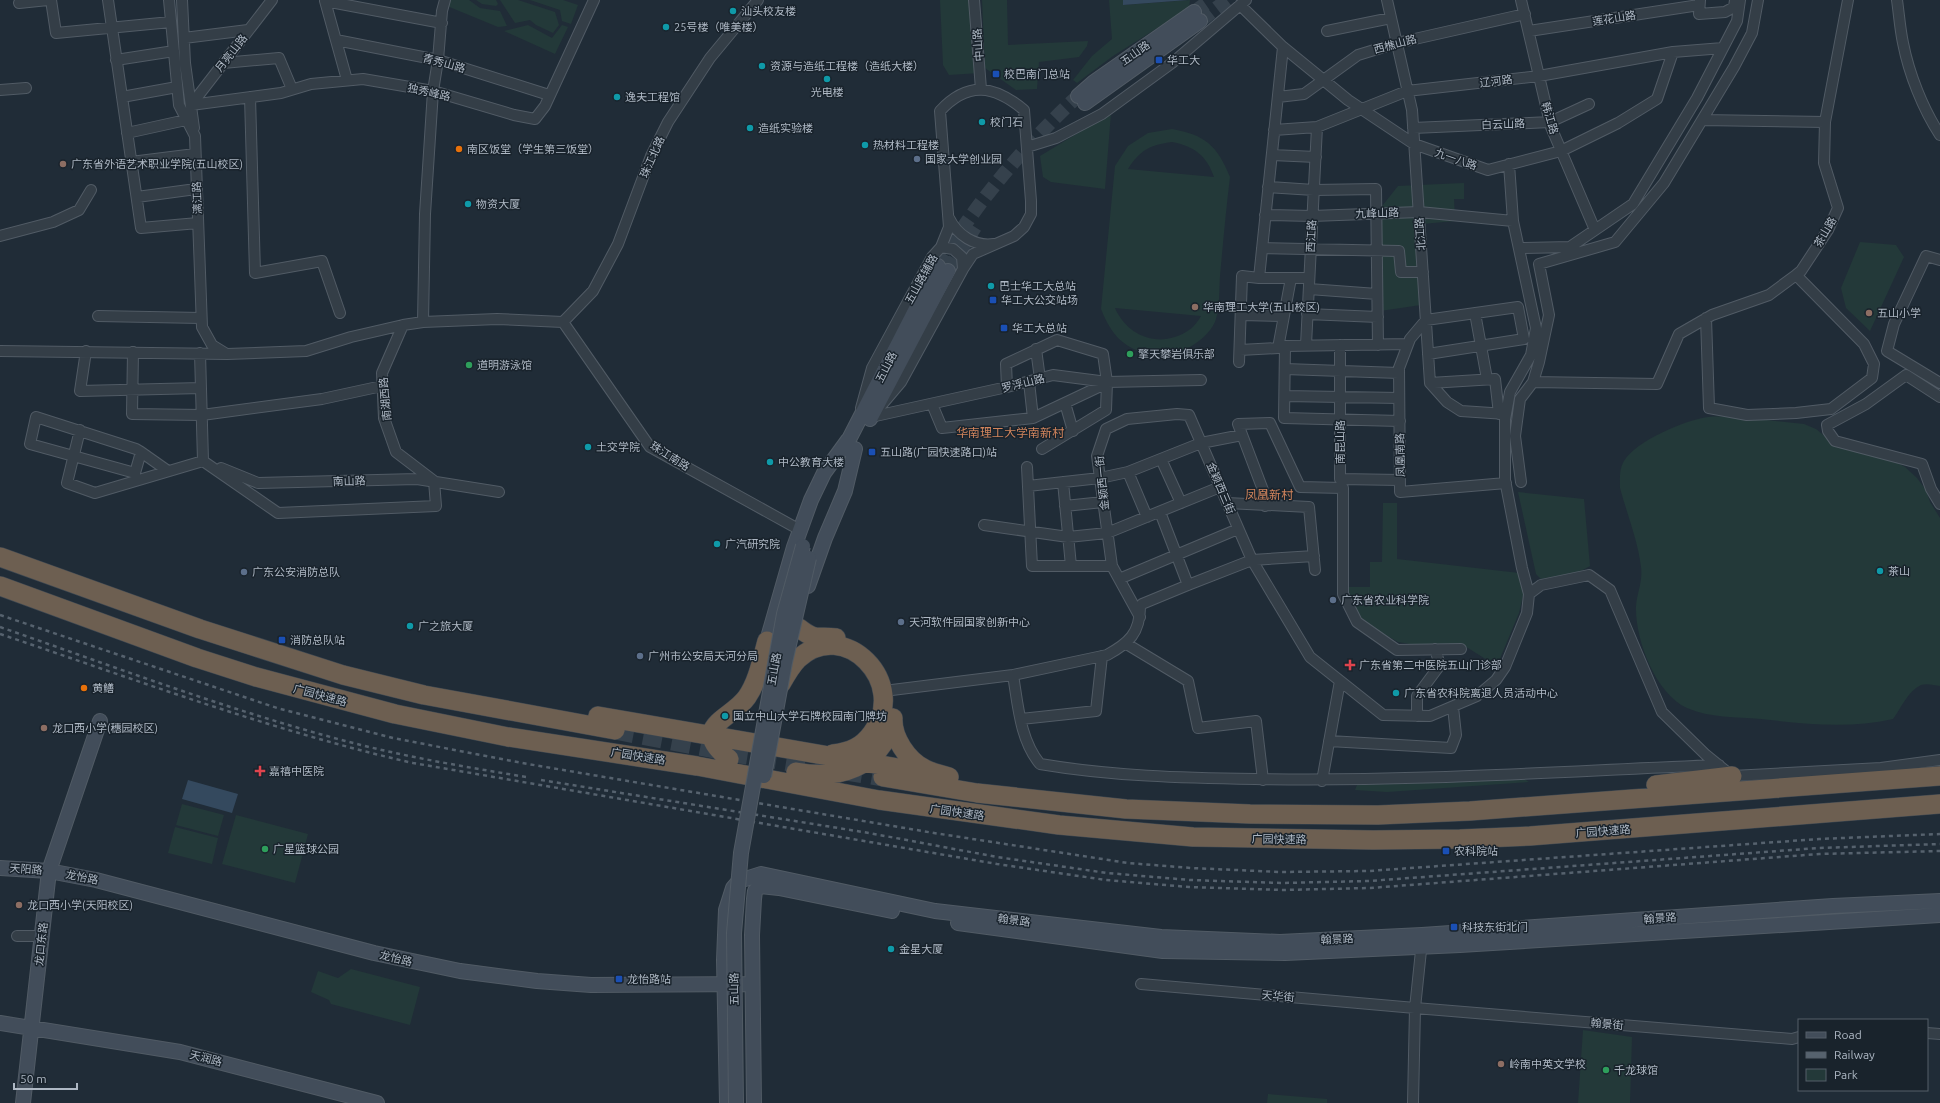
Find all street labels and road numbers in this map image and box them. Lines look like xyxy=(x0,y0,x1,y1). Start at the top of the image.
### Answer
street label: 莲花山路 xyxy=(1591,9,1637,27)
street label: 中山路 xyxy=(971,28,985,62)
street label: 月亮山路 xyxy=(213,32,249,74)
street label: 西樵山路 xyxy=(1372,33,1418,55)
street label: 五山路 xyxy=(1118,39,1152,67)
street label: 青秀山路 xyxy=(421,52,467,74)
street label: 辽河路 xyxy=(1479,73,1513,89)
street label: 独秀峰路 xyxy=(406,81,452,103)
street label: 韩江路 xyxy=(1540,100,1560,136)
street label: 白云山路 xyxy=(1481,117,1525,131)
street label: 珠江北路 xyxy=(638,134,666,180)
street label: 九一八路 xyxy=(1433,146,1479,172)
street label: 漓江路 xyxy=(190,181,204,215)
street label: 九峰山路 xyxy=(1355,206,1399,220)
street label: 茶山路 xyxy=(1812,215,1838,249)
street label: 北江路 xyxy=(1413,217,1427,251)
street label: 西江路 xyxy=(1304,219,1318,253)
street label: 五山路辅路 xyxy=(902,252,940,306)
street label: 五山路 xyxy=(873,350,899,384)
street label: 罗浮山路 xyxy=(1000,372,1046,394)
street label: 南湖西路 xyxy=(377,377,393,421)
street label: 南昆山路 xyxy=(1334,420,1346,464)
street label: 凤凰南路 xyxy=(1394,433,1406,477)
street label: 珠江南路 xyxy=(648,439,692,473)
street label: 金颖西一街 xyxy=(1093,455,1111,511)
street label: 金颖西三街 xyxy=(1205,460,1237,516)
street label: 南山路 xyxy=(332,474,366,488)
street label: 五山路 xyxy=(765,652,783,686)
street label: 广园快速路 xyxy=(292,682,348,708)
street label: 广园快速路 xyxy=(610,746,666,766)
street label: 广园快速路 xyxy=(929,802,985,822)
street label: 广园快速路 xyxy=(1575,823,1631,839)
street label: 广园快速路 xyxy=(1251,833,1307,845)
street label: 天阳路 xyxy=(9,862,43,876)
street label: 龙怡路 xyxy=(65,868,99,886)
street label: 翰景路 xyxy=(1643,911,1677,925)
street label: 翰景路 xyxy=(997,912,1031,928)
street label: 龙口东路 xyxy=(33,921,49,967)
street label: 翰景路 xyxy=(1320,932,1354,946)
street label: 龙怡路 xyxy=(379,948,413,968)
street label: 五山路 xyxy=(728,972,740,1006)
street label: 天华街 xyxy=(1261,989,1295,1003)
street label: 翰景街 xyxy=(1590,1017,1624,1031)
street label: 天润路 xyxy=(189,1048,223,1068)

